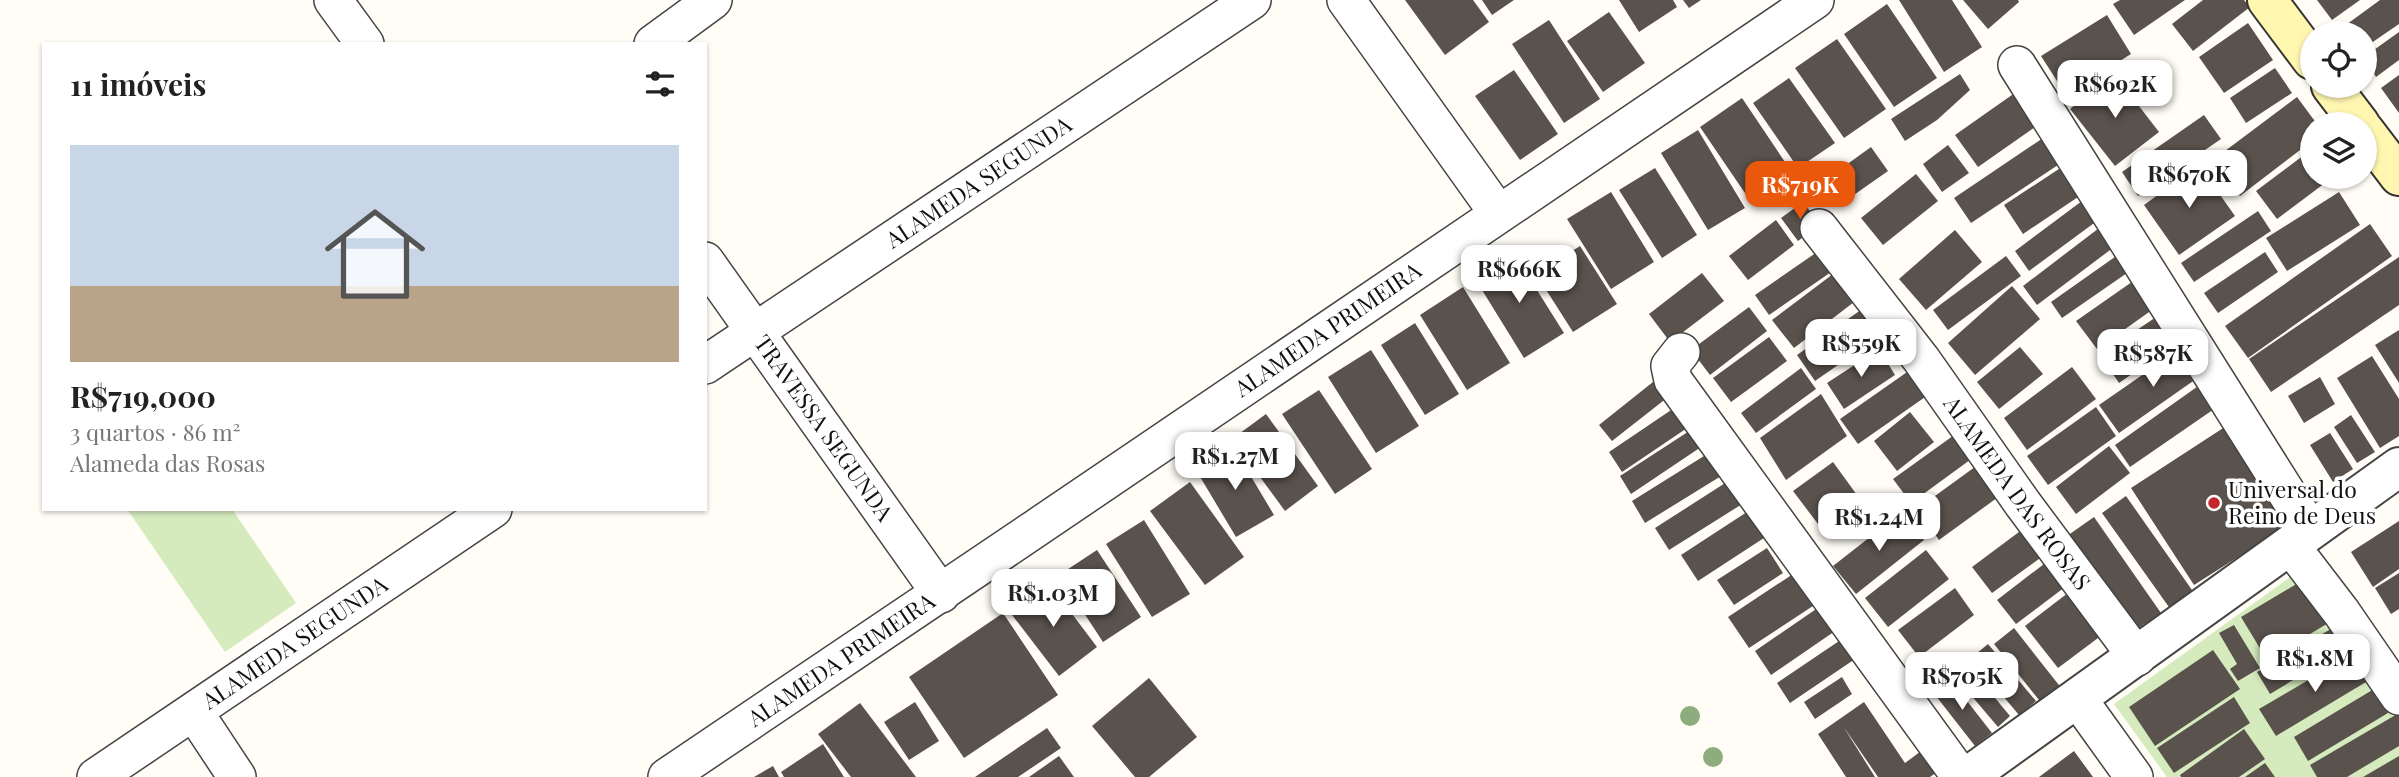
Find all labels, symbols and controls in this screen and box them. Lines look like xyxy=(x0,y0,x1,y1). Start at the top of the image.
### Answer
map controls xyxy=(2300,21,2377,189)
button: locate xyxy=(2300,21,2377,98)
pin: R$692K xyxy=(2058,60,2172,120)
text: 11 imóveis xyxy=(70,64,206,104)
icon: filters xyxy=(641,65,679,103)
text: R$692K xyxy=(2073,67,2157,98)
street label: ALAMEDA SEGUNDA xyxy=(878,108,1077,255)
button: layers xyxy=(2300,112,2377,189)
pin: R$670K xyxy=(2132,150,2246,210)
text: R$670K xyxy=(2147,157,2231,188)
pin: R$719K xyxy=(1743,162,1857,221)
text: R$719K xyxy=(1761,168,1839,199)
icon: home xyxy=(312,191,438,317)
pin: R$666K xyxy=(1462,246,1576,305)
text: R$666K xyxy=(1477,252,1561,283)
street label: ALAMEDA PRIMEIRA xyxy=(1227,254,1427,404)
pin: R$559K xyxy=(1804,320,1918,379)
text: R$559K xyxy=(1821,326,1901,357)
street label: TRAVESSA SEGUNDA xyxy=(748,328,902,527)
pin: R$587K xyxy=(2096,330,2210,389)
text: R$587K xyxy=(2113,336,2193,367)
text: R$719,000 xyxy=(70,376,216,416)
street label: ALAMEDA DAS ROSAS xyxy=(1937,388,2099,596)
text: 3 quartos · 86 m² xyxy=(70,416,240,447)
pin: R$1.27M xyxy=(1170,433,1300,492)
text: R$1.27M xyxy=(1191,439,1279,470)
text: Alameda das Rosas xyxy=(70,447,265,478)
place label: Universal do Reino de Deus xyxy=(2228,473,2376,530)
pin: R$1.24M xyxy=(1814,494,1944,553)
marker: Universal do Reino de Deus xyxy=(2206,495,2222,511)
text: R$1.24M xyxy=(1834,500,1924,531)
street label: ALAMEDA SEGUNDA xyxy=(195,568,393,716)
pin: R$1.03M xyxy=(988,570,1118,629)
text: R$1.03M xyxy=(1007,576,1099,607)
street label: ALAMEDA PRIMEIRA xyxy=(740,584,941,733)
pin: R$1.8M xyxy=(2258,634,2372,694)
text: R$1.8M xyxy=(2276,641,2354,672)
pin: R$705K xyxy=(1905,652,2019,712)
text: R$705K xyxy=(1921,659,2003,690)

